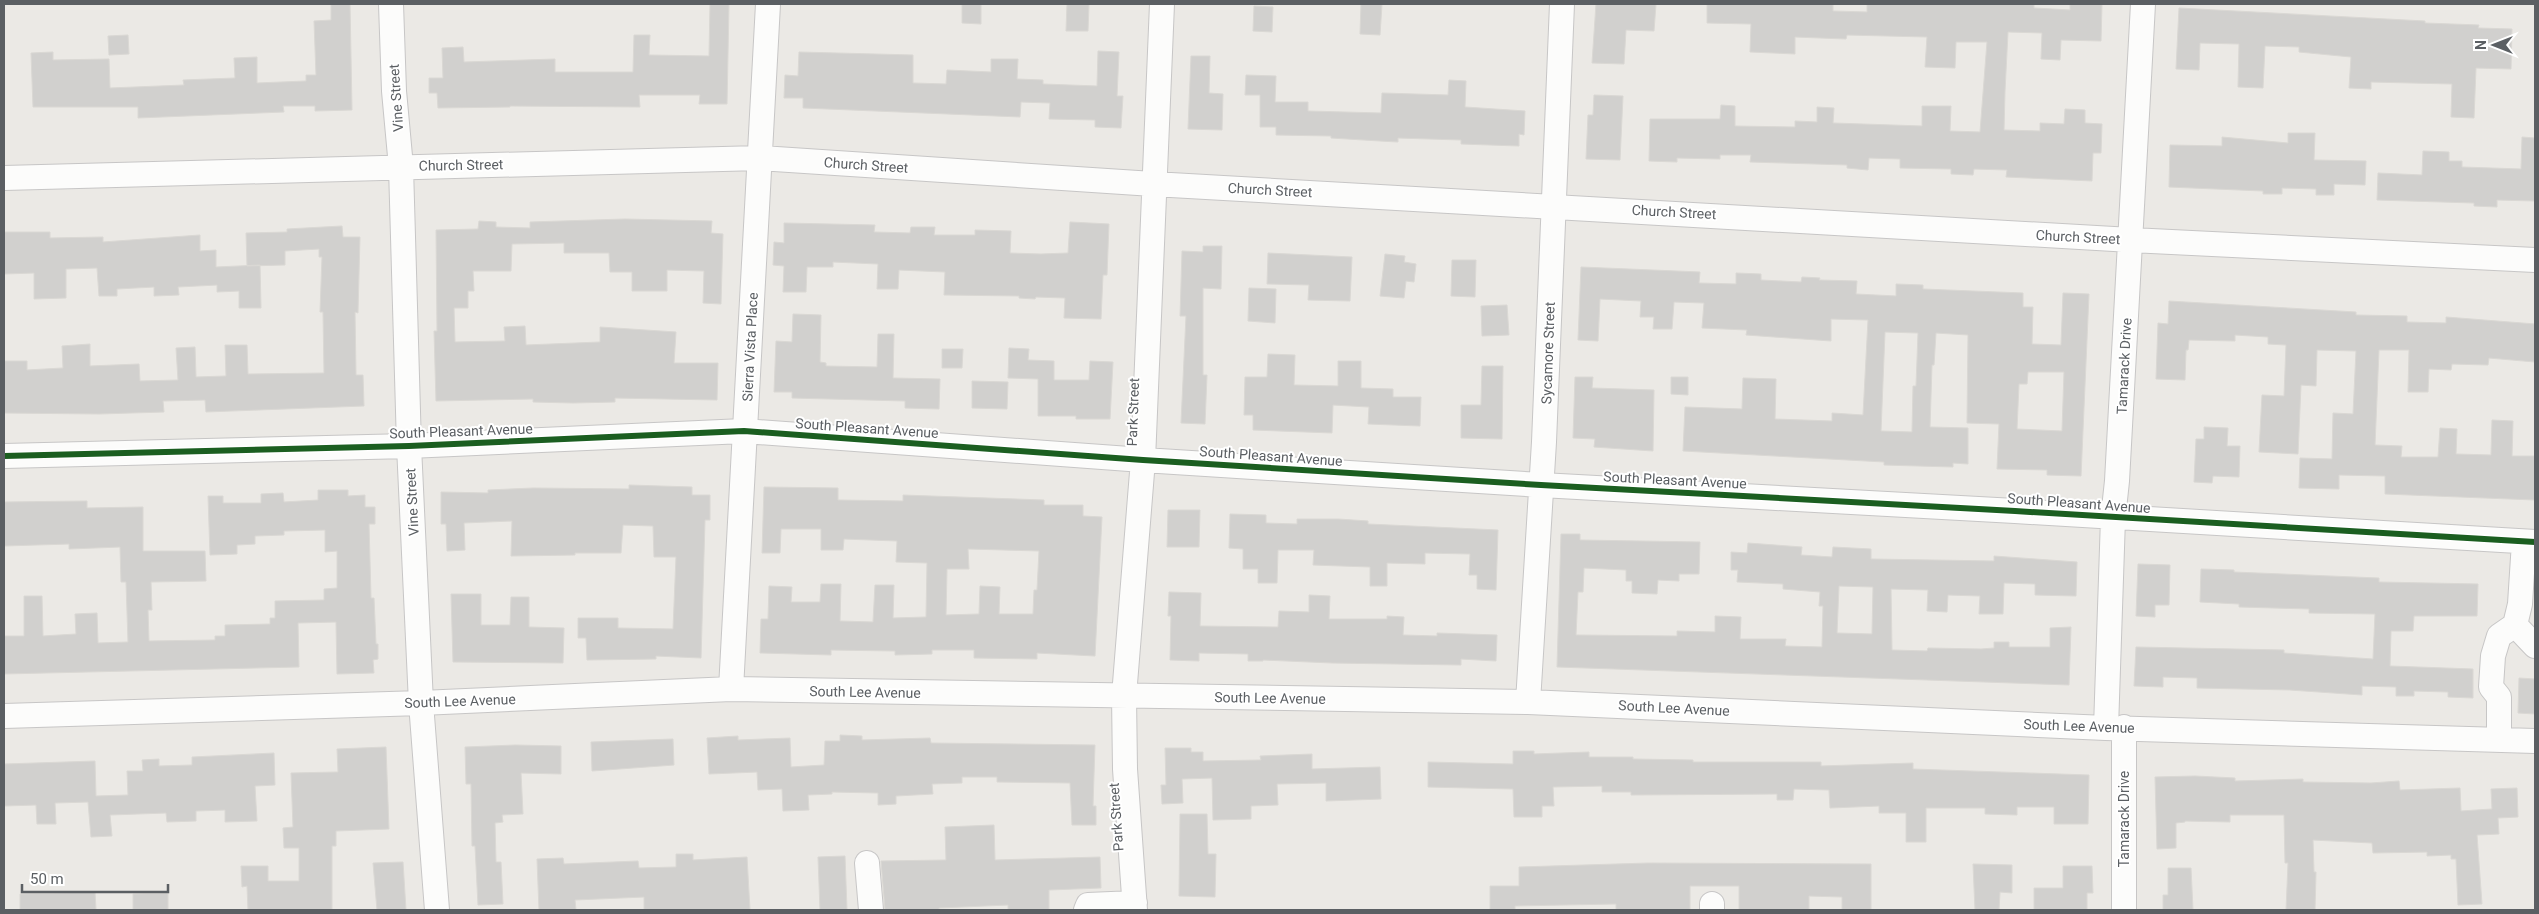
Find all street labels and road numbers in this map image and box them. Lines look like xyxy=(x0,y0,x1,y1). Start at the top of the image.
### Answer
street label: Vine Street xyxy=(386,63,406,132)
street label: Church Street xyxy=(823,154,909,176)
street label: Church Street xyxy=(419,156,504,174)
street label: Church Street xyxy=(1227,180,1313,200)
street label: Church Street xyxy=(1631,202,1717,222)
street label: Church Street xyxy=(2035,227,2121,247)
street label: Sierra Vista Place xyxy=(739,292,761,402)
street label: Sycamore Street xyxy=(1538,301,1558,404)
street label: Tamarack Drive xyxy=(2113,317,2135,415)
street label: Park Street xyxy=(1124,377,1142,447)
street label: South Pleasant Avenue xyxy=(795,415,939,441)
street label: South Pleasant Avenue xyxy=(389,421,533,441)
street label: South Pleasant Avenue xyxy=(1199,443,1343,469)
street label: Vine Street xyxy=(402,467,422,536)
street label: South Pleasant Avenue xyxy=(1603,468,1747,492)
street label: South Pleasant Avenue xyxy=(2007,490,2151,516)
street label: South Lee Avenue xyxy=(809,683,921,701)
street label: South Lee Avenue xyxy=(1214,689,1326,707)
street label: South Lee Avenue xyxy=(404,691,516,711)
street label: South Lee Avenue xyxy=(1618,697,1730,719)
street label: South Lee Avenue xyxy=(2023,716,2135,736)
street label: Tamarack Drive xyxy=(2116,771,2132,867)
street label: Park Street xyxy=(1106,782,1126,852)

